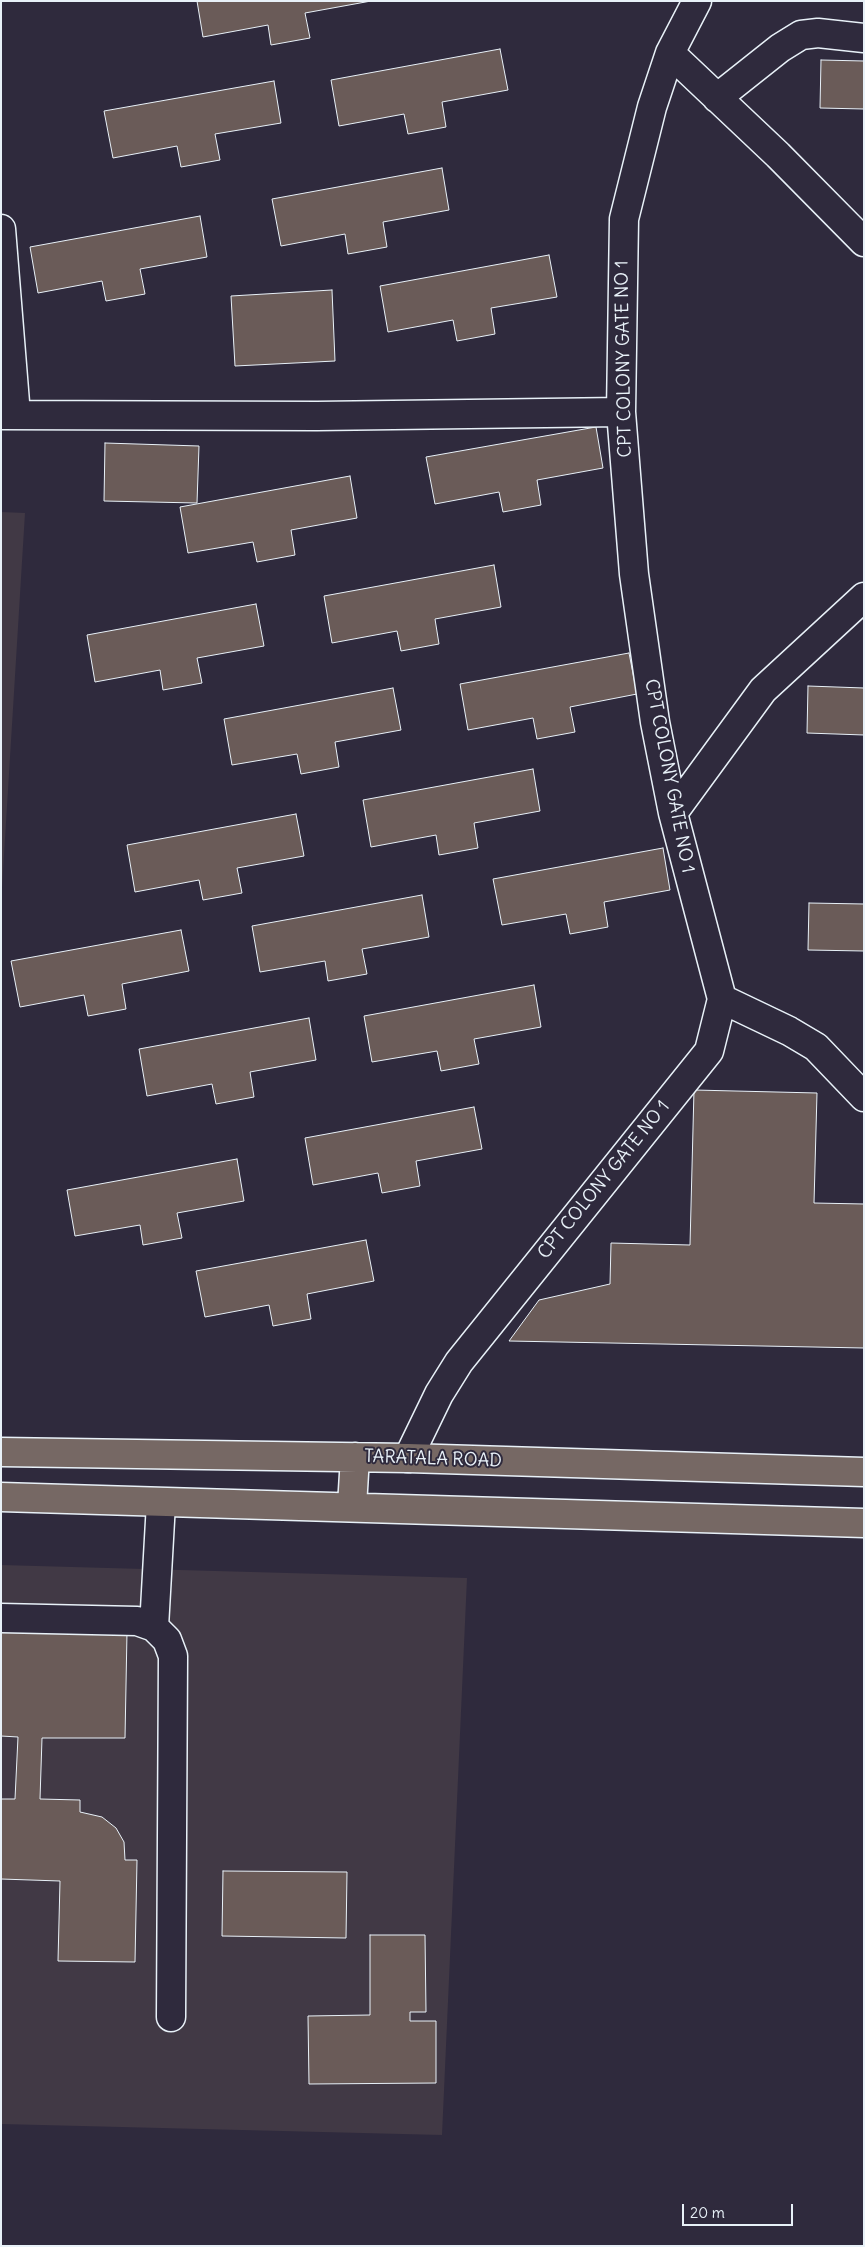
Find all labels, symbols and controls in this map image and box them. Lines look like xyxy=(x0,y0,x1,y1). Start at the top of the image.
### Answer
street label: CPT COLONY GATE NO 1 xyxy=(611,260,637,458)
street label: CPT COLONY GATE NO 1 xyxy=(640,677,698,875)
street label: CPT COLONY GATE NO 1 xyxy=(534,1097,674,1263)
street label: TARATALA ROAD xyxy=(364,1446,502,1472)
scale bar xyxy=(685,2194,796,2226)
text: 20 m xyxy=(690,2203,725,2222)

